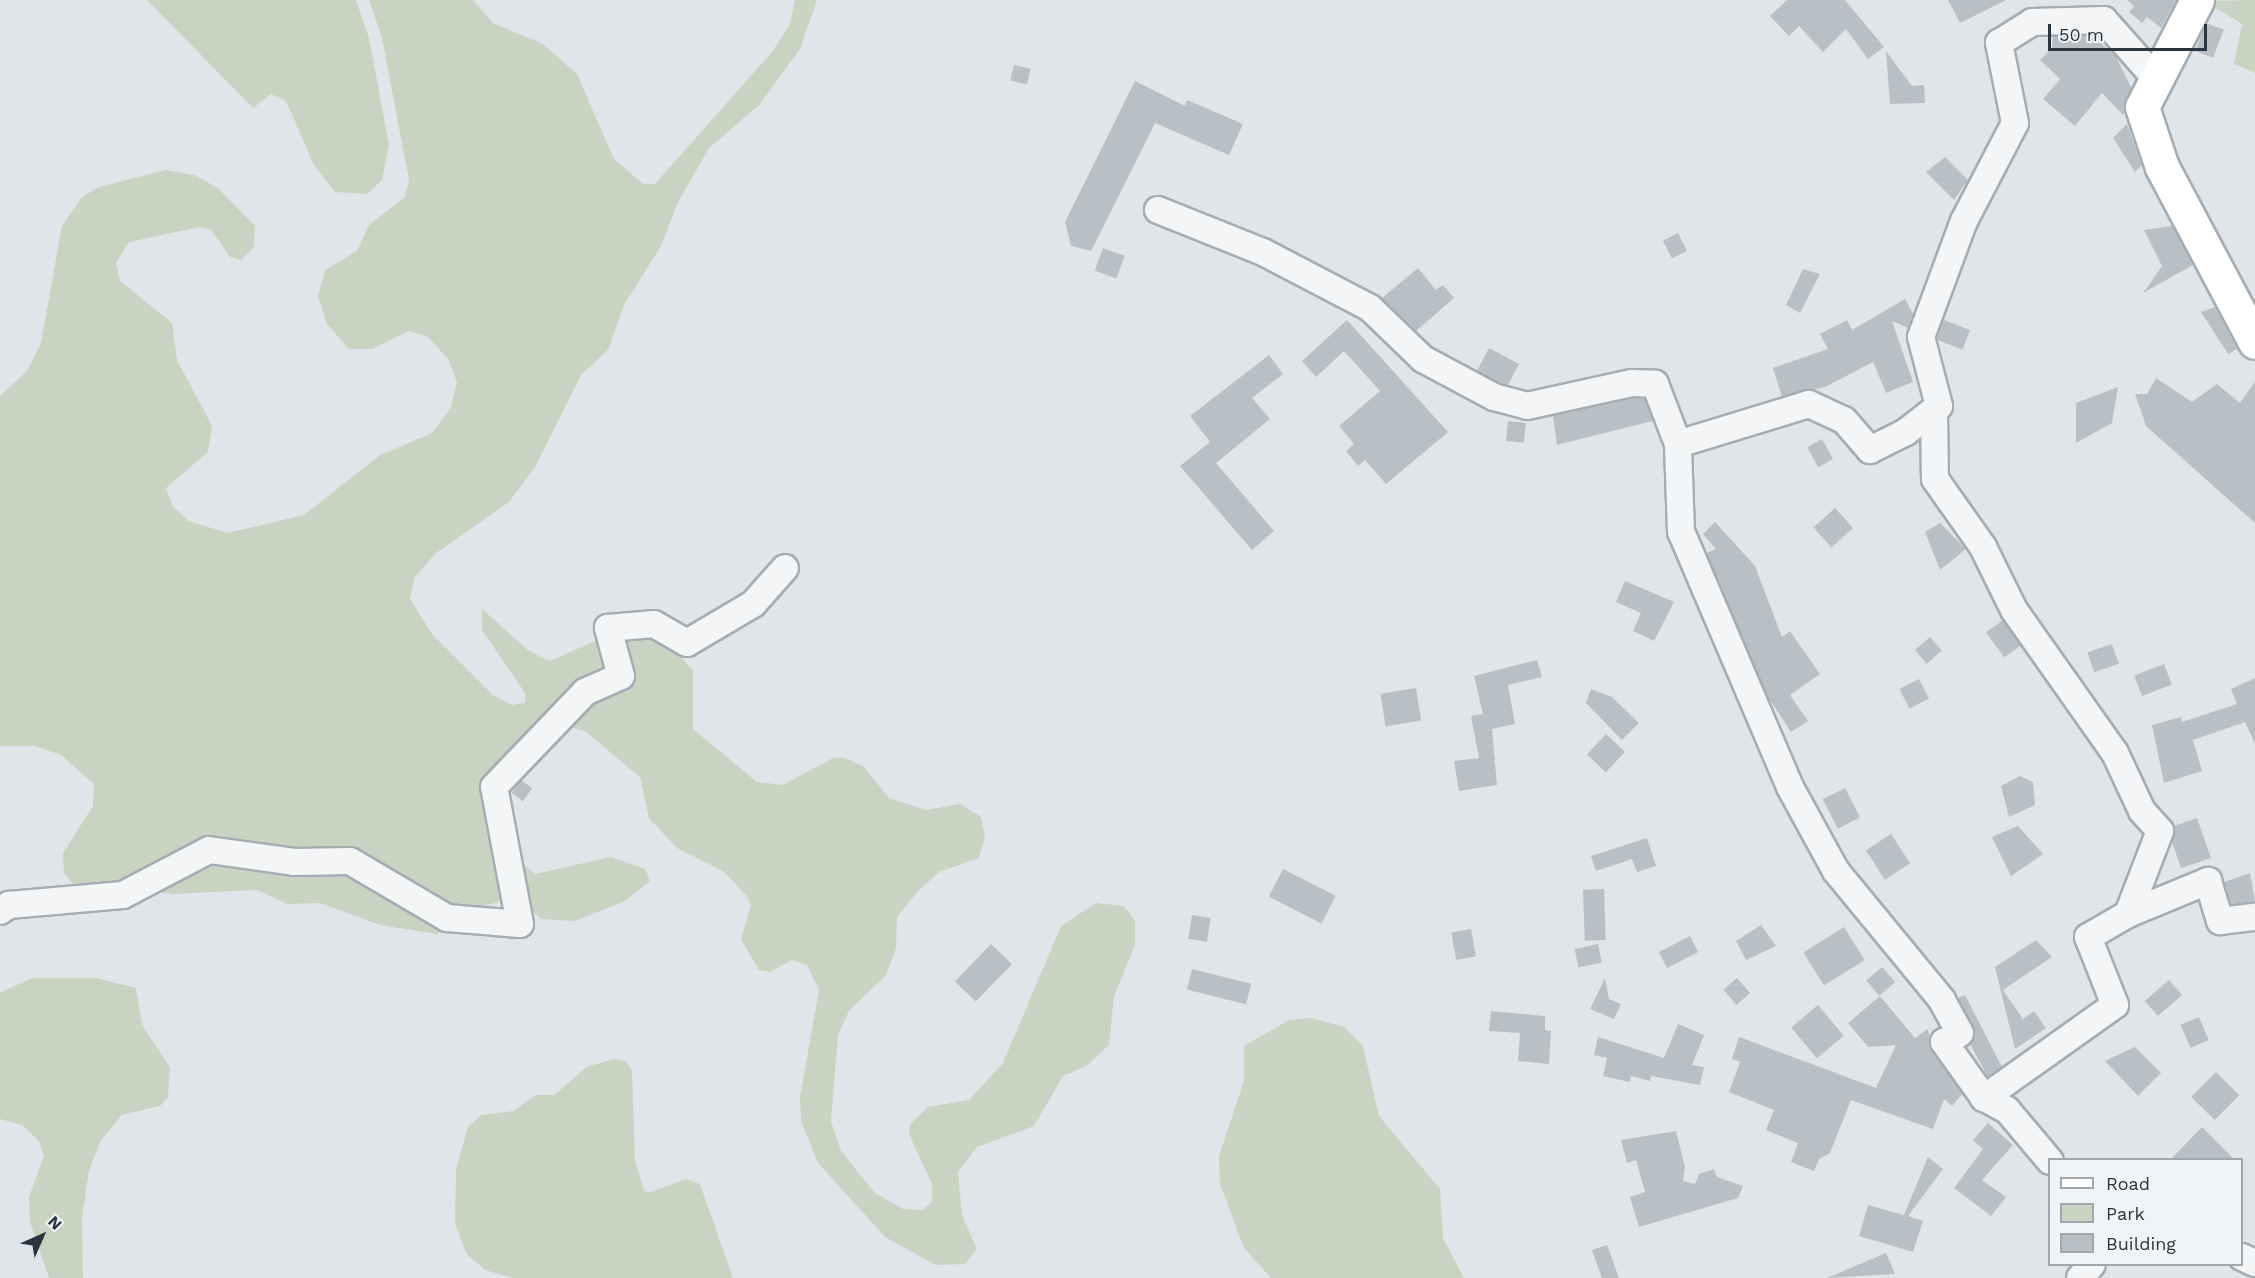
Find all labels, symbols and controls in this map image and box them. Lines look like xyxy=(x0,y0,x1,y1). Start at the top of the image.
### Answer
scale bar xyxy=(2051,12,2210,50)
text: 50 m xyxy=(2059,24,2104,45)
legend xyxy=(2048,1158,2243,1266)
text: Road xyxy=(2106,1173,2150,1194)
text: Park xyxy=(2106,1203,2145,1224)
north arrow xyxy=(12,1206,72,1266)
text: N xyxy=(44,1212,66,1234)
text: Building xyxy=(2106,1233,2176,1254)

